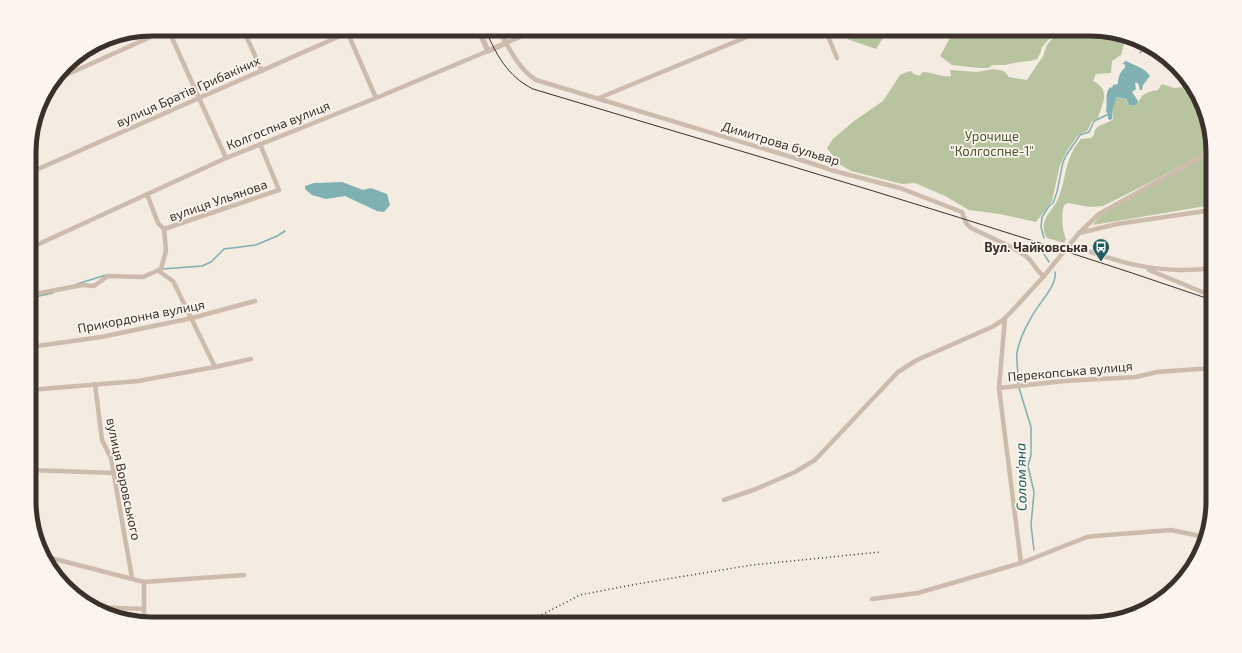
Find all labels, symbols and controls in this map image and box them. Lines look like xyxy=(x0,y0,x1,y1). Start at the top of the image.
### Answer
street label: вулиця Братів Грибакіних xyxy=(113,52,263,130)
street label: Колгоспна вулиця xyxy=(224,97,332,153)
street label: Димитрова бульвар xyxy=(720,117,842,169)
park label: Урочище "Колгоспне-1" xyxy=(950,128,1034,159)
street label: вулиця Ульянова xyxy=(167,176,269,224)
bus stop icon: Вул. Чайковська xyxy=(1091,237,1111,262)
place label: Вул. Чайковська xyxy=(984,239,1088,255)
street label: Прикордонна вулиця xyxy=(76,296,206,336)
street label: Перекопська вулиця xyxy=(1007,358,1133,384)
street label: вулиця Воровського xyxy=(103,416,145,542)
water label: Солом'яна xyxy=(1011,443,1030,511)

